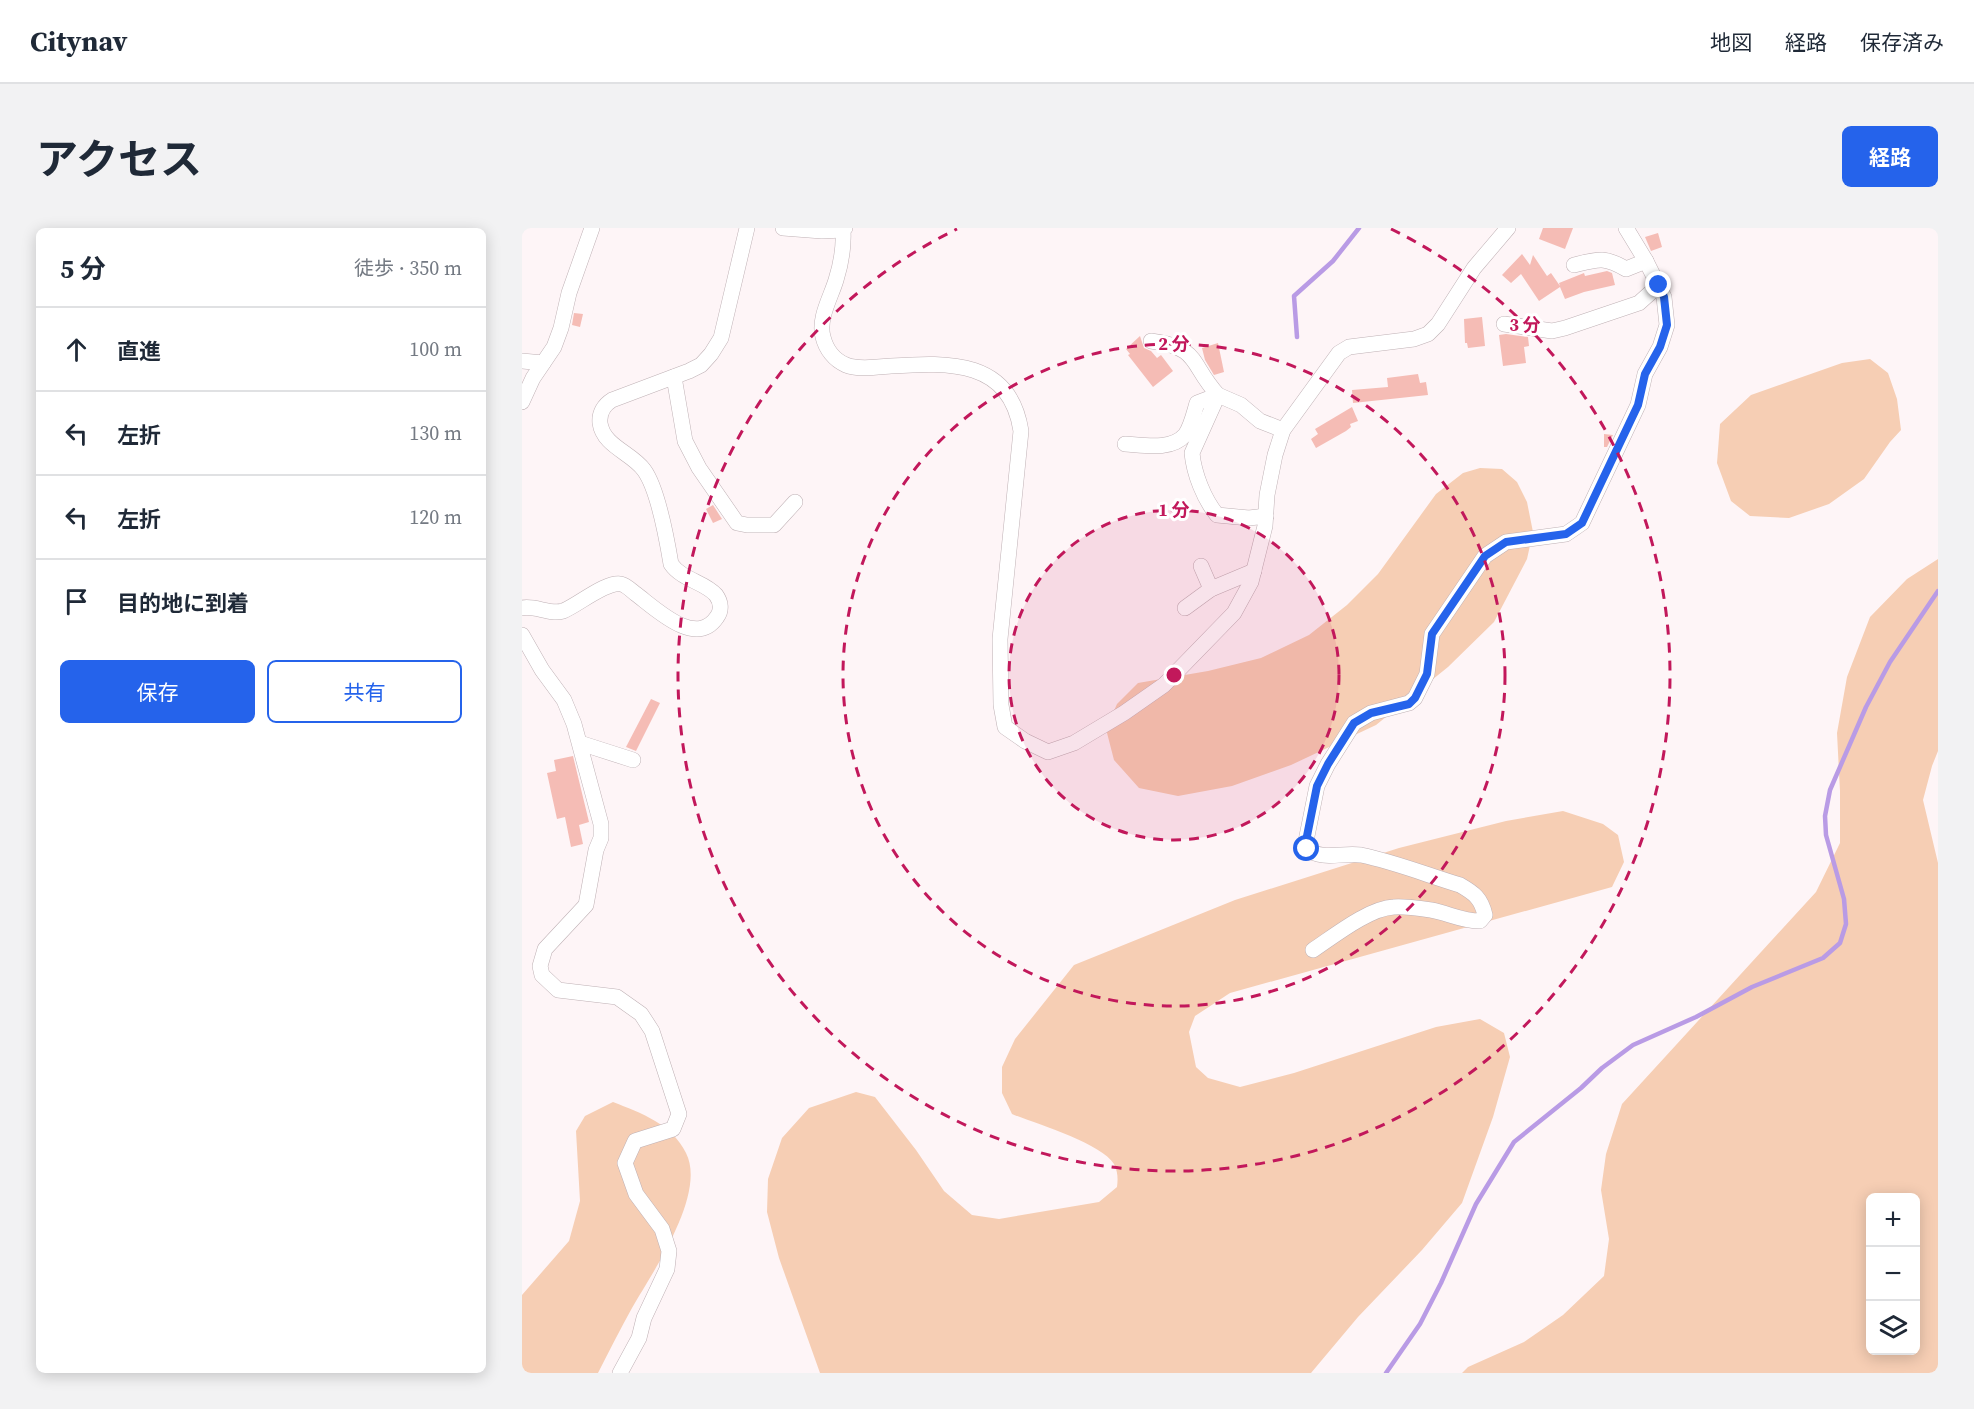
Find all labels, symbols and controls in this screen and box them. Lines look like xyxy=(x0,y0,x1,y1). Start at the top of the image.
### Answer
text: Citynav xyxy=(30,22,127,60)
text: 地図 xyxy=(1710,28,1752,57)
text: 経路 xyxy=(1785,28,1827,57)
text: 保存済み xyxy=(1860,28,1944,57)
button: 経路 xyxy=(1842,126,1938,187)
text: アクセス xyxy=(36,130,202,188)
text: 5 分 xyxy=(60,251,106,287)
text: 徒歩 · 350 m xyxy=(354,254,462,282)
route end xyxy=(1645,271,1671,297)
text: 3 分 xyxy=(1509,312,1541,337)
text: 2 分 xyxy=(1158,331,1190,356)
icon: ahead xyxy=(60,333,93,366)
text: 100 m xyxy=(409,335,462,363)
text: 直進 xyxy=(117,336,161,366)
icon: left xyxy=(60,417,93,450)
text: 130 m xyxy=(409,419,462,447)
text: 左折 xyxy=(117,420,161,450)
text: 1 分 xyxy=(1158,497,1190,522)
icon: left xyxy=(60,501,93,534)
text: 120 m xyxy=(409,503,462,531)
text: 左折 xyxy=(117,504,161,534)
icon: arrive xyxy=(60,585,93,618)
text: 目的地に到着 xyxy=(117,588,249,618)
button: 保存 xyxy=(60,660,255,723)
button: 共有 xyxy=(267,660,462,723)
centre of rings xyxy=(1164,665,1184,685)
route start xyxy=(1293,835,1319,861)
map controls xyxy=(1866,1193,1920,1355)
button: + xyxy=(1866,1193,1920,1247)
button: − xyxy=(1866,1247,1920,1301)
button: layers xyxy=(1866,1301,1920,1355)

